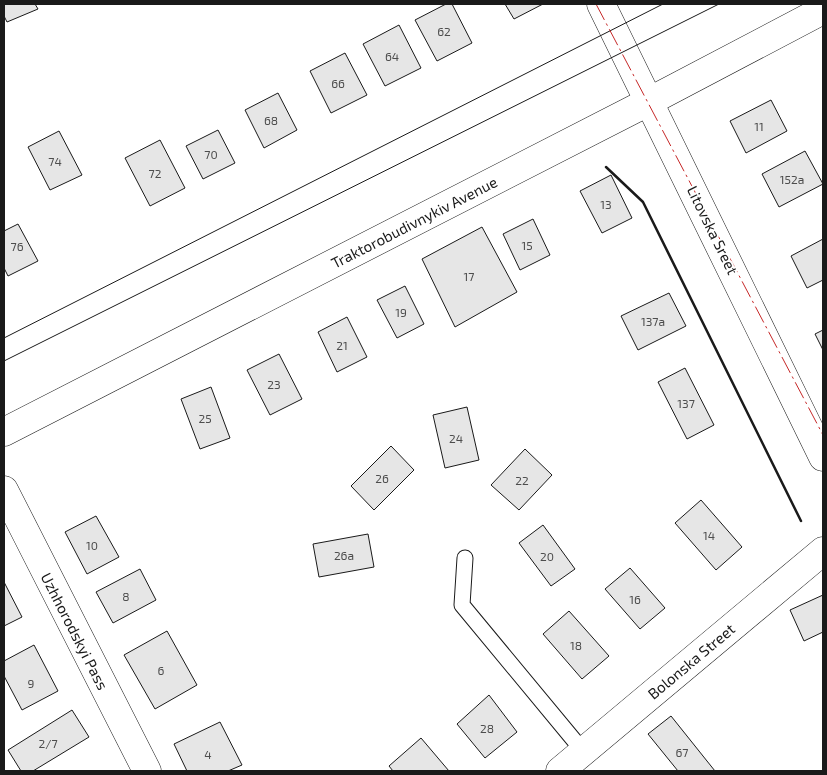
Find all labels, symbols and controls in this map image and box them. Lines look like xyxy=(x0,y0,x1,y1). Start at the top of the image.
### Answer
house number: 62 xyxy=(437,24,451,38)
house number: 64 xyxy=(385,49,399,63)
house number: 66 xyxy=(331,76,345,90)
house number: 68 xyxy=(264,113,278,127)
house number: 11 xyxy=(754,119,764,133)
house number: 70 xyxy=(204,147,218,161)
house number: 74 xyxy=(48,154,62,168)
house number: 72 xyxy=(149,166,162,180)
street label: Traktorobudivnykiv Avenue xyxy=(328,172,500,272)
house number: 152а xyxy=(780,172,804,186)
street label: Litovska Sreet xyxy=(684,183,742,278)
house number: 13 xyxy=(600,197,612,211)
house number: 15 xyxy=(521,238,533,252)
house number: 76 xyxy=(10,239,24,253)
house number: 17 xyxy=(464,269,474,283)
house number: 19 xyxy=(395,305,407,319)
house number: 137а xyxy=(641,314,665,328)
house number: 21 xyxy=(336,338,348,352)
house number: 23 xyxy=(267,377,281,391)
house number: 137 xyxy=(677,396,695,410)
house number: 25 xyxy=(198,411,212,425)
house number: 24 xyxy=(449,431,463,445)
house number: 26 xyxy=(375,471,389,485)
house number: 22 xyxy=(515,473,529,487)
house number: 14 xyxy=(703,528,715,542)
house number: 10 xyxy=(86,538,98,552)
house number: 26а xyxy=(334,548,354,562)
house number: 20 xyxy=(540,549,554,563)
street label: Uzhhorodskyi Pass xyxy=(38,569,112,693)
house number: 8 xyxy=(122,589,130,603)
house number: 16 xyxy=(629,592,641,606)
street label: Bolonska Street xyxy=(644,619,738,703)
house number: 18 xyxy=(570,638,582,652)
house number: 6 xyxy=(158,663,165,677)
house number: 9 xyxy=(28,676,35,690)
house number: 28 xyxy=(480,721,494,735)
house number: 2/7 xyxy=(38,736,58,750)
house number: 67 xyxy=(675,745,689,759)
house number: 4 xyxy=(204,747,212,761)

